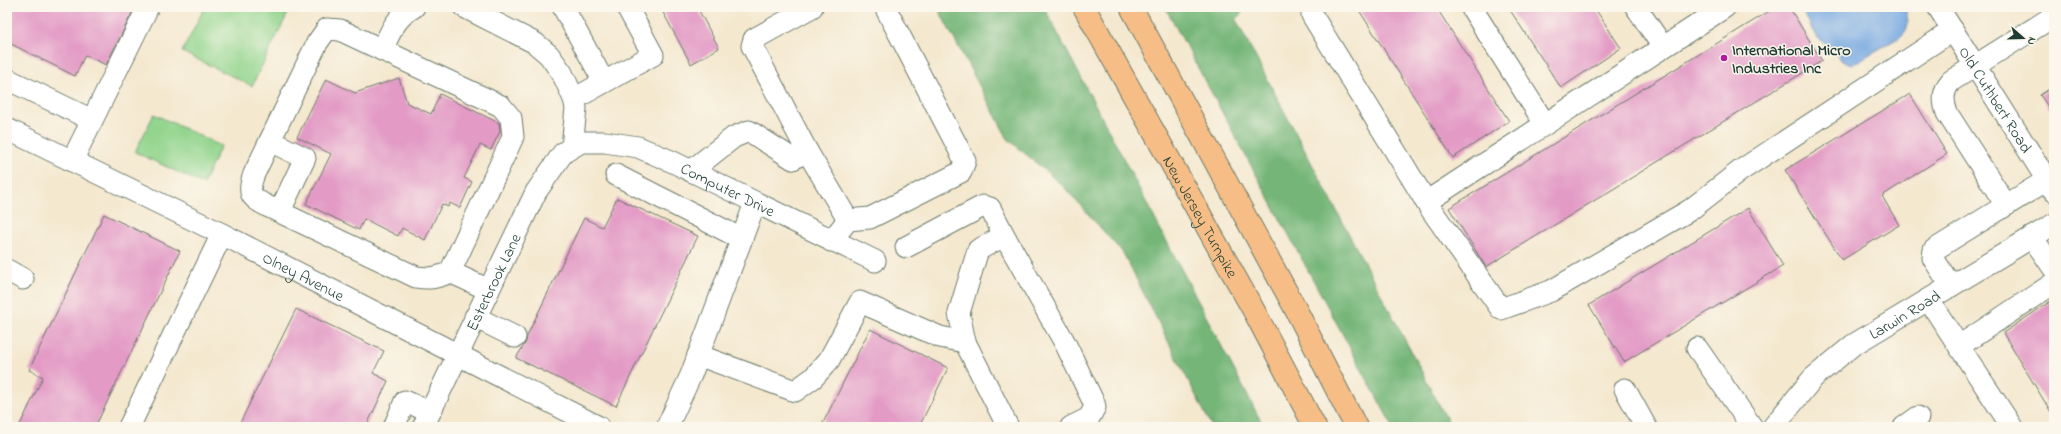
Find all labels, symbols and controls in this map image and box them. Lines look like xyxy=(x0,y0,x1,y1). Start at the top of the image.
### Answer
north arrow xyxy=(2003,18,2043,58)
text: N xyxy=(2023,35,2040,47)
place label: International Micro Industries Inc xyxy=(1732,39,1850,81)
street label: Old Cuthbert Road xyxy=(1952,42,2037,158)
marker: International Micro Industries Inc xyxy=(1719,53,1729,63)
street label: New Jersey Turnpike xyxy=(1156,152,1244,284)
street label: Computer Drive xyxy=(676,157,779,224)
street label: Esterbrook Lane xyxy=(461,229,529,336)
street label: Olney Avenue xyxy=(258,247,349,309)
street label: Larwin Road xyxy=(1865,285,1946,347)

